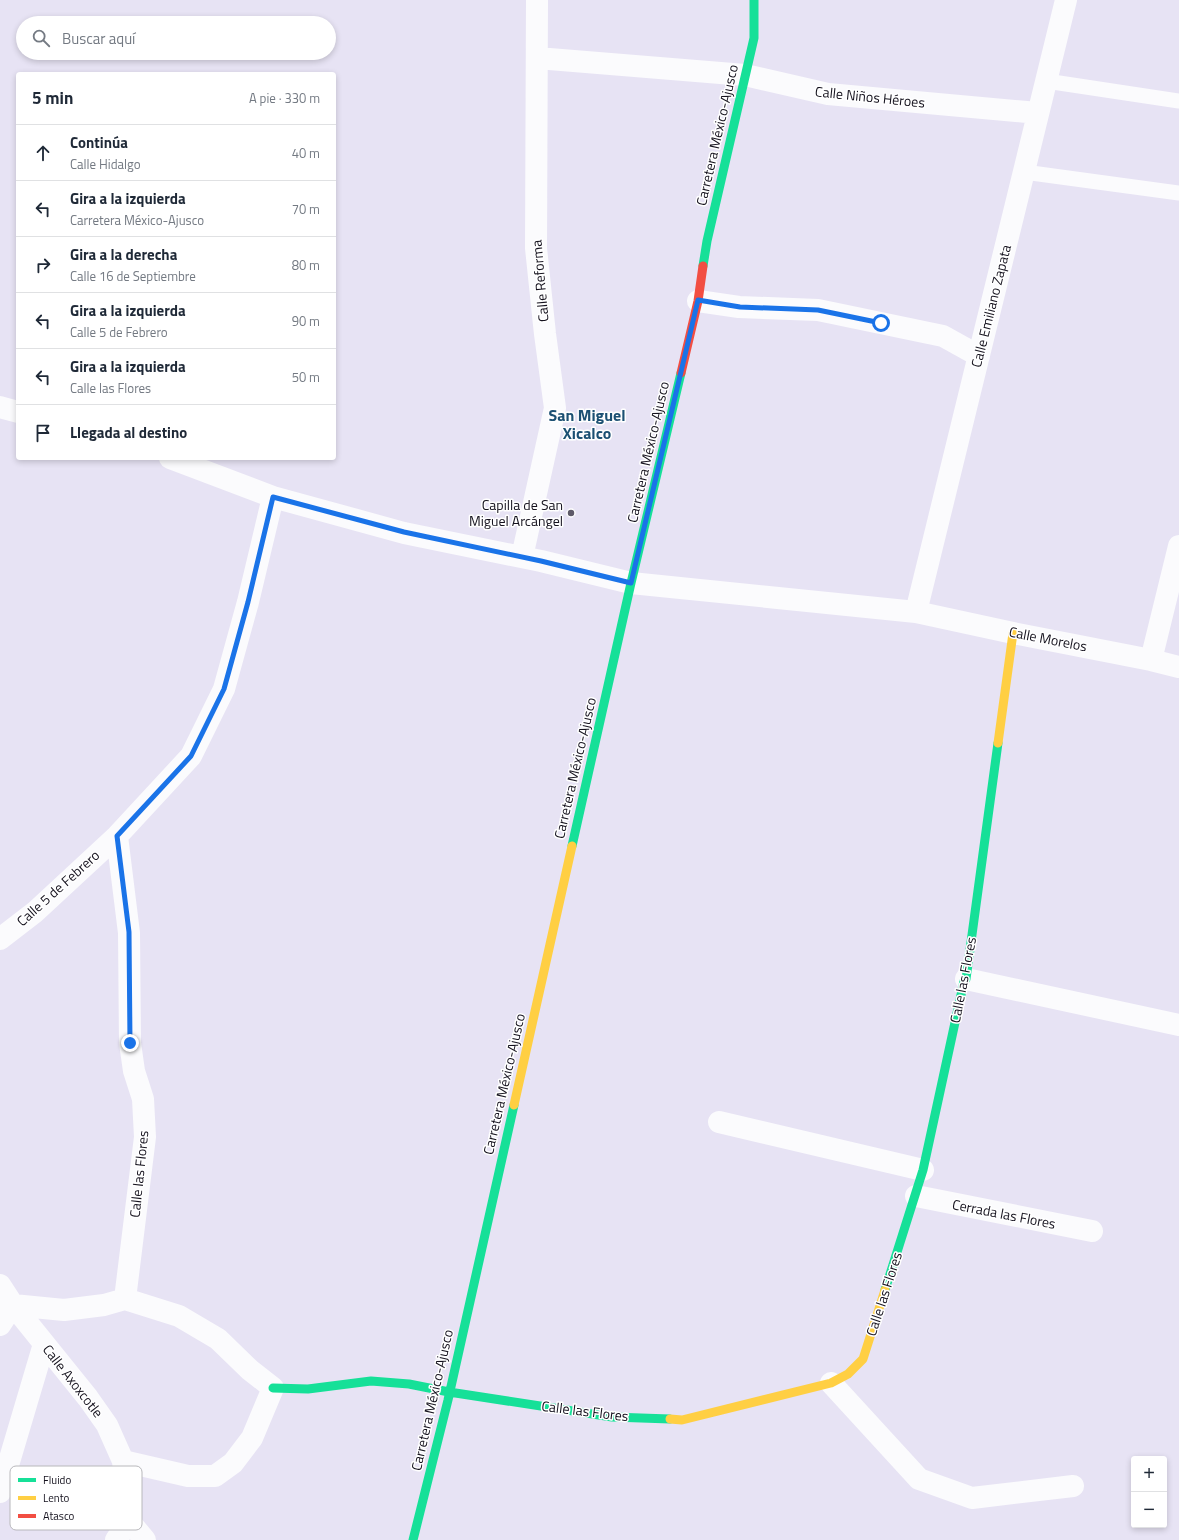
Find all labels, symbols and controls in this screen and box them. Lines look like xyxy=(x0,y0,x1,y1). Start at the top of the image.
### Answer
search box xyxy=(16,16,336,60)
icon: search xyxy=(30,27,52,49)
text: Buscar aquí xyxy=(62,27,135,50)
street label: Carretera México-Ajusco xyxy=(690,62,743,208)
street label: Calle Niños Héroes xyxy=(814,80,926,113)
text: 5 min xyxy=(32,85,73,111)
text: A pie · 330 m xyxy=(249,88,320,108)
text: Continúa xyxy=(70,131,128,154)
icon: ahead xyxy=(32,142,54,164)
text: 40 m xyxy=(292,143,320,163)
text: Calle Hidalgo xyxy=(70,154,141,174)
text: Gira a la izquierda xyxy=(70,187,186,210)
icon: left xyxy=(32,198,54,220)
text: 70 m xyxy=(292,199,320,219)
text: Carretera México-Ajusco xyxy=(70,210,204,230)
street label: Calle Reforma xyxy=(525,239,554,323)
street label: Calle Emiliano Zapata xyxy=(965,242,1016,370)
text: Gira a la derecha xyxy=(70,243,177,266)
icon: right xyxy=(32,254,54,276)
text: 80 m xyxy=(292,255,320,275)
text: Calle 16 de Septiembre xyxy=(70,266,196,286)
text: Gira a la izquierda xyxy=(70,299,186,322)
icon: left xyxy=(32,310,54,332)
text: 90 m xyxy=(292,311,320,331)
route start xyxy=(872,314,890,332)
text: Calle 5 de Febrero xyxy=(70,322,168,342)
text: Gira a la izquierda xyxy=(70,355,186,378)
icon: left xyxy=(32,366,54,388)
text: 50 m xyxy=(292,367,320,387)
text: Calle las Flores xyxy=(70,378,151,398)
street label: Carretera México-Ajusco xyxy=(621,379,674,525)
district label: San Miguel Xicalco xyxy=(549,403,625,445)
text: Llegada al destino xyxy=(70,421,187,444)
icon: arrive xyxy=(32,422,54,444)
place label: Capilla de San Miguel Arcángel xyxy=(469,494,563,531)
marker: Capilla de San Miguel Arcángel xyxy=(566,508,576,518)
street label: Calle Morelos xyxy=(1007,621,1089,656)
street label: Carretera México-Ajusco xyxy=(548,695,601,841)
street label: Calle 5 de Febrero xyxy=(12,845,104,931)
street label: Calle las Flores xyxy=(944,935,981,1025)
street label: Carretera México-Ajusco xyxy=(477,1011,530,1157)
route end xyxy=(121,1034,139,1052)
street label: Calle las Flores xyxy=(123,1129,154,1218)
street label: Cerrada las Flores xyxy=(951,1193,1058,1234)
street label: Calle las Flores xyxy=(860,1249,907,1339)
street label: Carretera México-Ajusco xyxy=(405,1327,458,1473)
street label: Calle Axoxcotle xyxy=(38,1340,109,1422)
street label: Calle las Flores xyxy=(540,1395,630,1426)
map controls xyxy=(1131,1456,1167,1528)
button: + xyxy=(1131,1456,1167,1492)
legend xyxy=(10,1466,142,1530)
text: Fluido xyxy=(43,1472,71,1488)
text: Lento xyxy=(43,1490,70,1506)
button: − xyxy=(1131,1492,1167,1528)
text: Atasco xyxy=(43,1508,75,1524)

